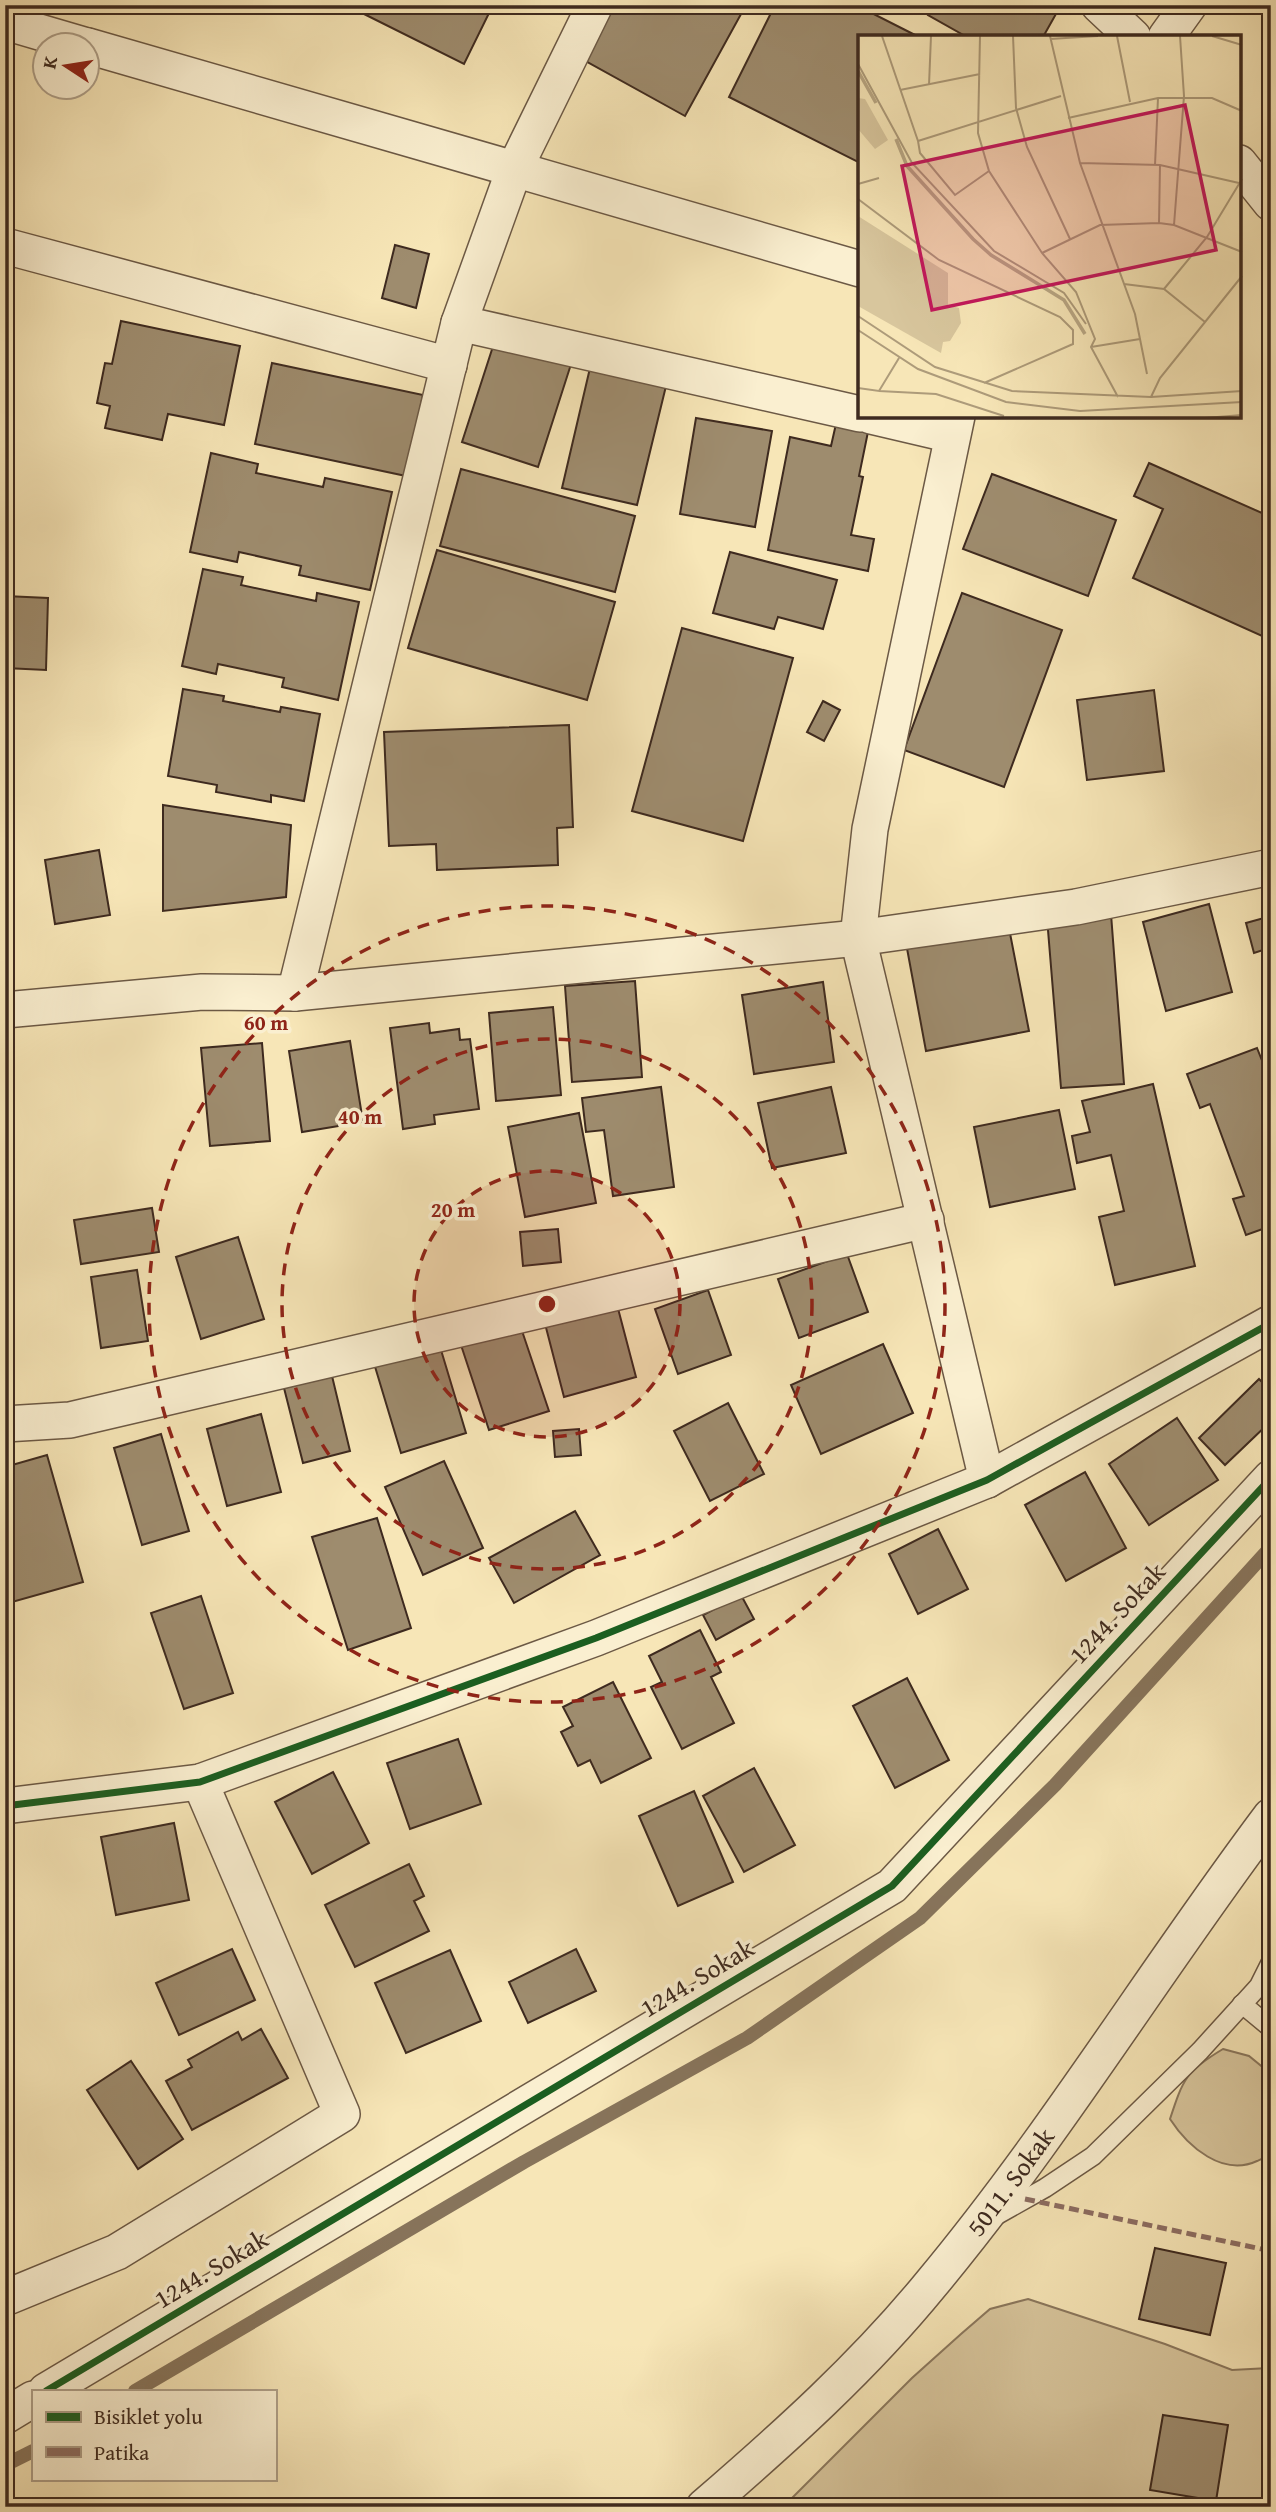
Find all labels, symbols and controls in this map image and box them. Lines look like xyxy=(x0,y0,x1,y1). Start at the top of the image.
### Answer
north arrow xyxy=(32,32,102,102)
inset map xyxy=(858,35,1241,418)
text: K xyxy=(34,54,64,71)
text: 60 m xyxy=(244,1007,288,1038)
text: 40 m xyxy=(338,1101,382,1132)
text: 20 m xyxy=(431,1194,475,1225)
centre of rings xyxy=(535,1292,559,1316)
street label: 1244. Sokak xyxy=(1059,1552,1175,1672)
street label: 1244. Sokak xyxy=(632,1928,762,2027)
street label: 5011. Sokak xyxy=(957,2119,1064,2244)
street label: 1244. Sokak xyxy=(146,2219,276,2318)
legend xyxy=(32,2390,276,2480)
text: Bisiklet yolu xyxy=(94,2401,203,2432)
text: Patika xyxy=(94,2437,149,2468)

